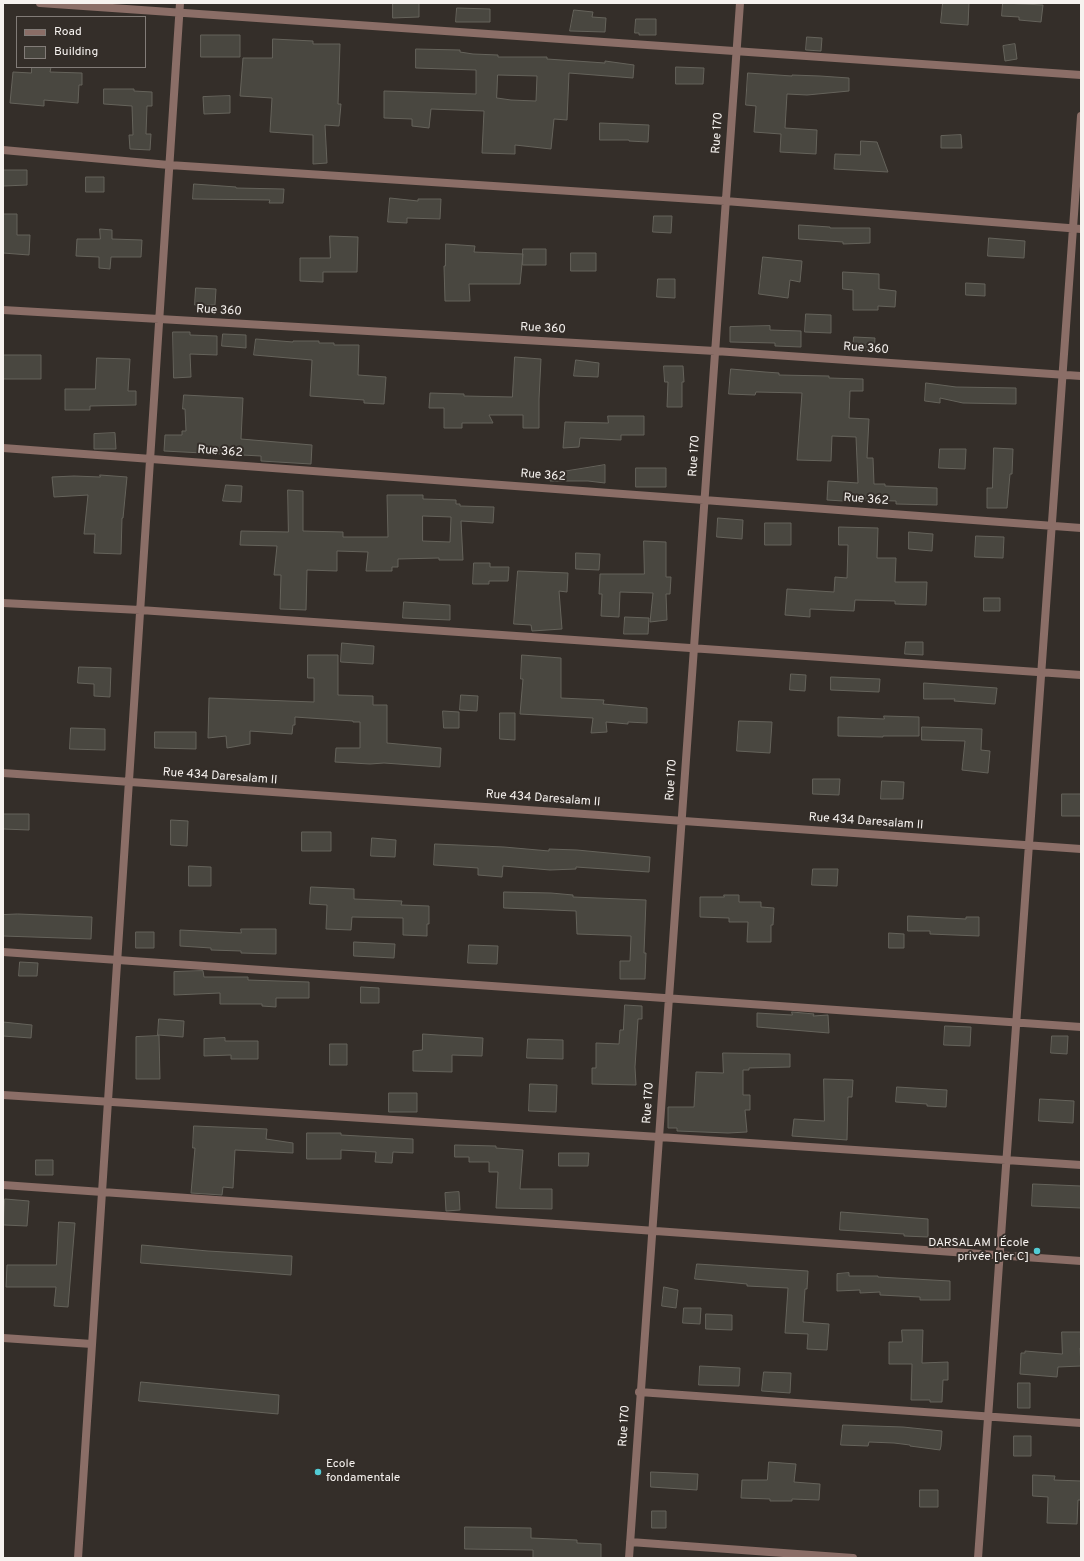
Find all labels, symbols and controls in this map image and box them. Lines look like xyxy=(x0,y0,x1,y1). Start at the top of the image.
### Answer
legend xyxy=(16,16,146,68)
text: Road xyxy=(54,24,82,40)
text: Building xyxy=(54,44,98,60)
street label: Rue 170 xyxy=(709,112,727,154)
street label: Rue 360 xyxy=(196,303,242,319)
street label: Rue 360 xyxy=(520,321,566,337)
street label: Rue 360 xyxy=(843,340,889,358)
street label: Rue 170 xyxy=(686,435,704,477)
street label: Rue 362 xyxy=(197,443,243,461)
street label: Rue 362 xyxy=(520,467,566,485)
street label: Rue 362 xyxy=(843,491,889,509)
street label: Rue 170 xyxy=(663,759,681,801)
street label: Rue 434 Daresalam II xyxy=(162,766,278,788)
street label: Rue 434 Daresalam II xyxy=(485,788,601,810)
street label: Rue 434 Daresalam II xyxy=(808,811,924,833)
street label: Rue 170 xyxy=(640,1082,658,1124)
place label: DARSALAM I École privée [1er C] xyxy=(928,1237,1029,1265)
marker: DARSALAM I École privée [1er C] xyxy=(1032,1246,1042,1256)
street label: Rue 170 xyxy=(616,1405,634,1447)
place label: Ecole fondamentale xyxy=(326,1458,400,1486)
marker: Ecole fondamentale xyxy=(313,1467,323,1477)

